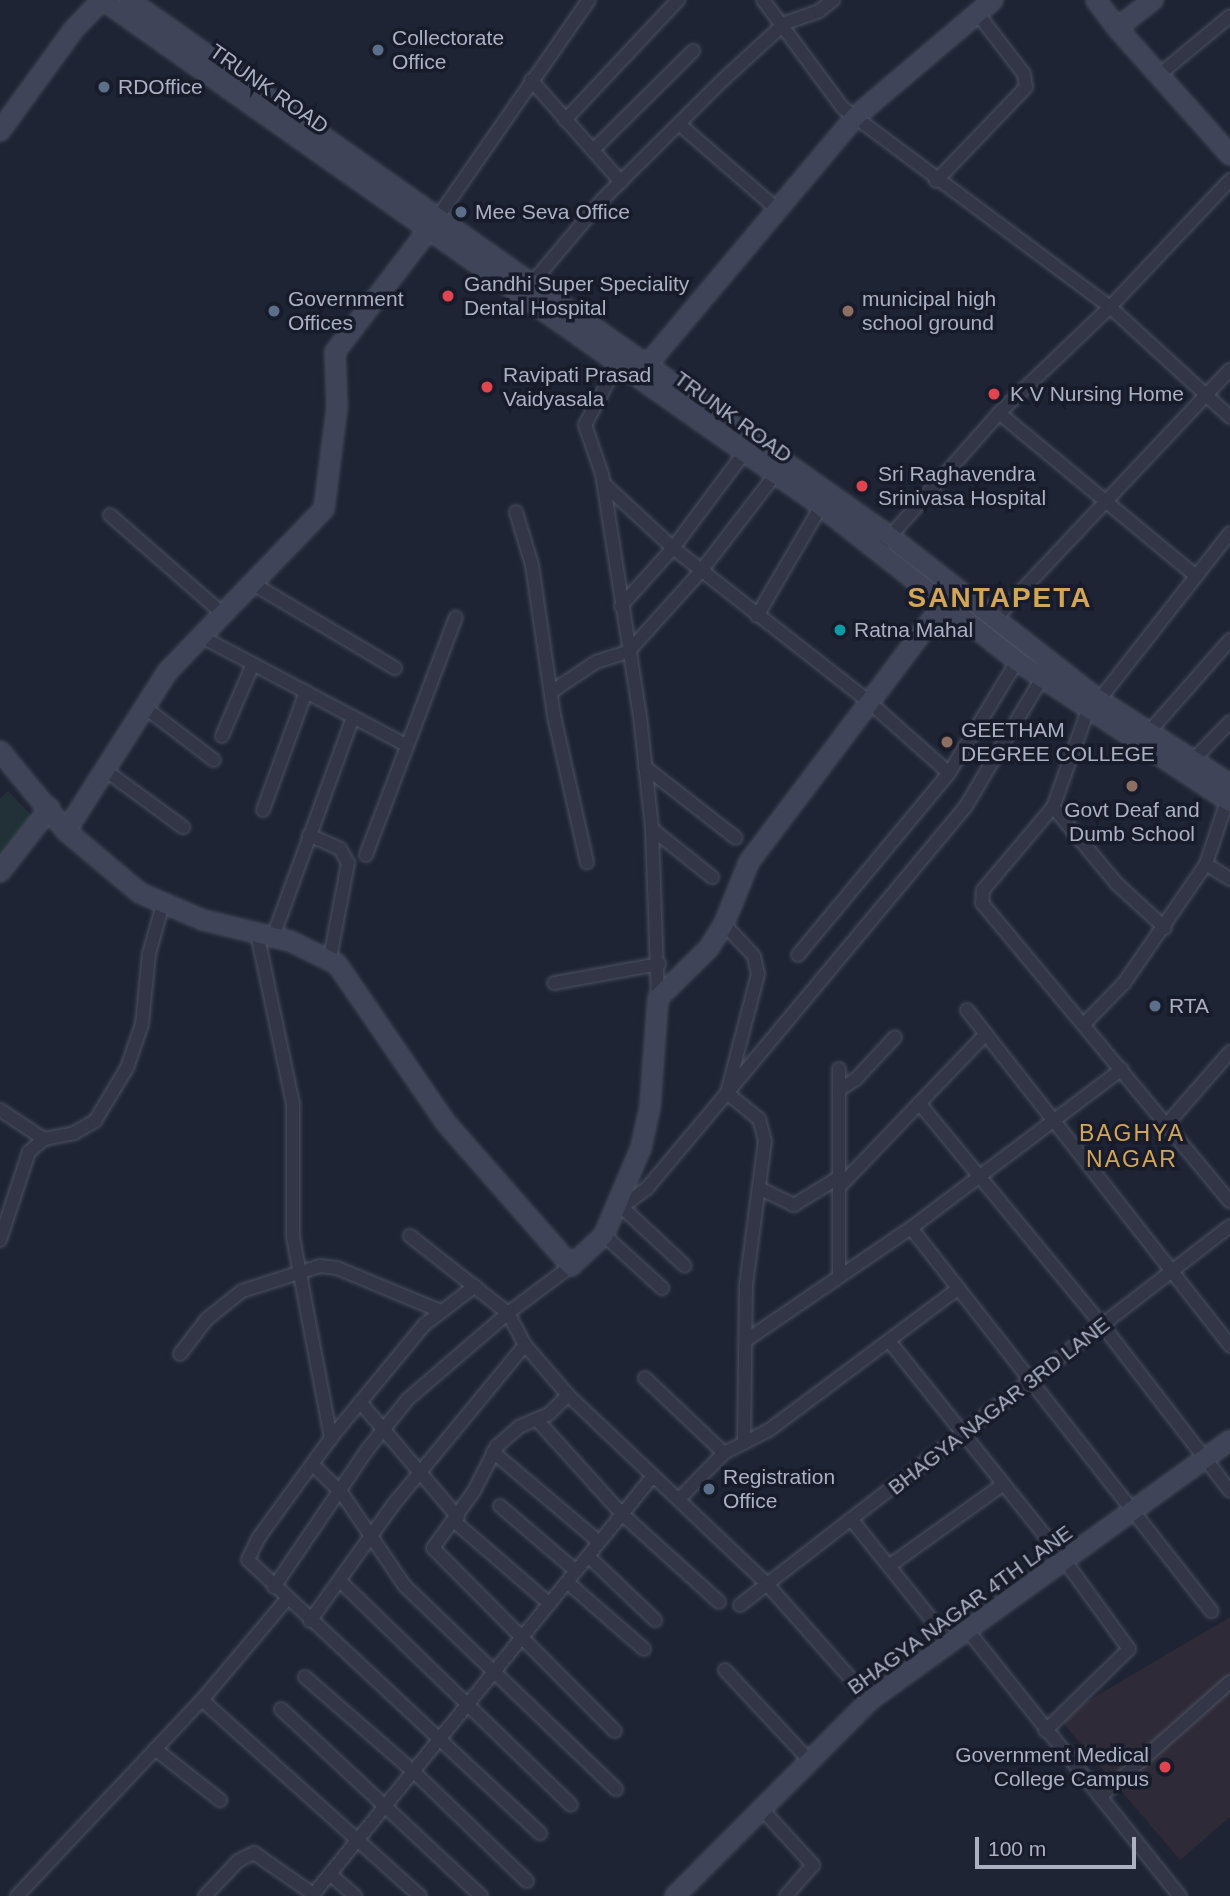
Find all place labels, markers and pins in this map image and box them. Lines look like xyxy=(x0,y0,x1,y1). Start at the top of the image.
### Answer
place label: Collectorate Office xyxy=(392,25,504,75)
marker: Collectorate Office xyxy=(370,42,386,58)
place label: RDOffice xyxy=(118,74,203,100)
marker: RDOffice xyxy=(96,79,112,95)
place label: Mee Seva Office xyxy=(475,199,630,225)
marker: Mee Seva Office xyxy=(453,204,469,220)
place label: Gandhi Super Speciality Dental Hospital xyxy=(464,271,689,321)
place label: Government Offices xyxy=(288,286,404,336)
marker: Gandhi Super Speciality Dental Hospital xyxy=(438,286,458,306)
place label: municipal high school ground xyxy=(862,286,996,336)
marker: Government Offices xyxy=(266,303,282,319)
marker: municipal high school ground xyxy=(840,303,856,319)
place label: Ravipati Prasad Vaidyasala xyxy=(503,362,651,412)
marker: Ravipati Prasad Vaidyasala xyxy=(477,377,497,397)
place label: K V Nursing Home xyxy=(1010,381,1184,407)
marker: K V Nursing Home xyxy=(984,384,1004,404)
place label: Sri Raghavendra Srinivasa Hospital xyxy=(878,461,1046,511)
marker: Sri Raghavendra Srinivasa Hospital xyxy=(852,476,872,496)
place label: Ratna Mahal xyxy=(854,617,973,643)
marker: Ratna Mahal xyxy=(832,622,848,638)
place label: GEETHAM DEGREE COLLEGE xyxy=(961,717,1155,767)
marker: GEETHAM DEGREE COLLEGE xyxy=(939,734,955,750)
marker: Govt Deaf and Dumb School xyxy=(1124,778,1140,794)
place label: Govt Deaf and Dumb School xyxy=(1064,797,1200,847)
place label: RTA xyxy=(1169,993,1209,1019)
marker: RTA xyxy=(1147,998,1163,1014)
place label: Registration Office xyxy=(723,1464,835,1514)
marker: Registration Office xyxy=(701,1481,717,1497)
place label: Government Medical College Campus xyxy=(955,1742,1149,1792)
marker: Government Medical College Campus xyxy=(1155,1757,1175,1777)

